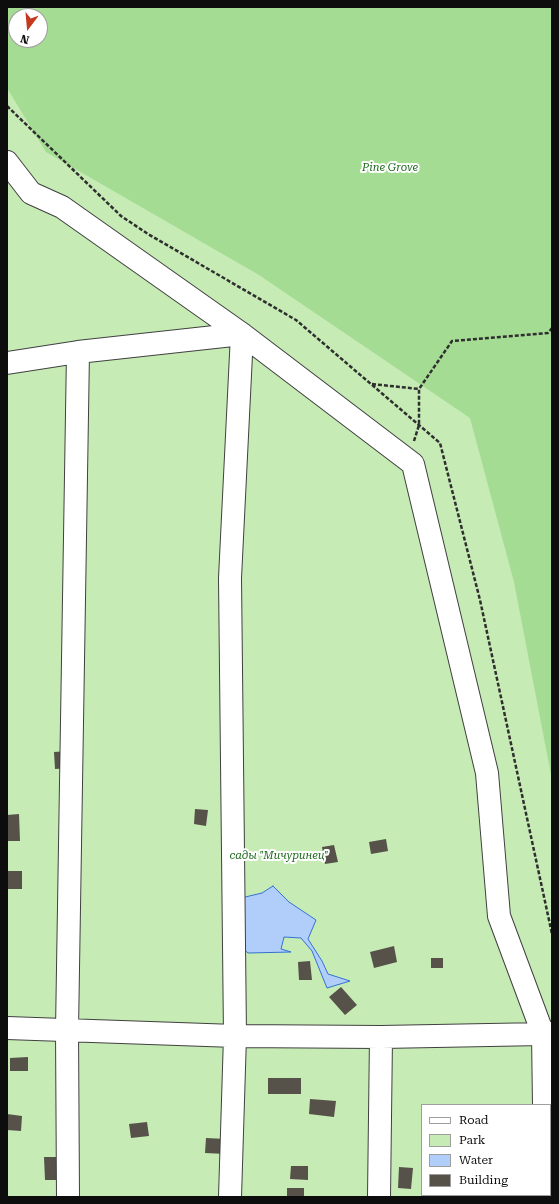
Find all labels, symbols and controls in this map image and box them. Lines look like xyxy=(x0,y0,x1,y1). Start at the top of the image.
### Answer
north arrow xyxy=(8,8,48,48)
text: N xyxy=(19,32,31,46)
park label: Pine Grove xyxy=(362,161,418,175)
park label: сады "Мичуринец" xyxy=(229,849,329,863)
legend xyxy=(421,1104,551,1196)
text: Road xyxy=(459,1113,488,1127)
text: Park xyxy=(459,1133,485,1147)
text: Water xyxy=(459,1153,493,1167)
text: Building xyxy=(459,1173,508,1187)

